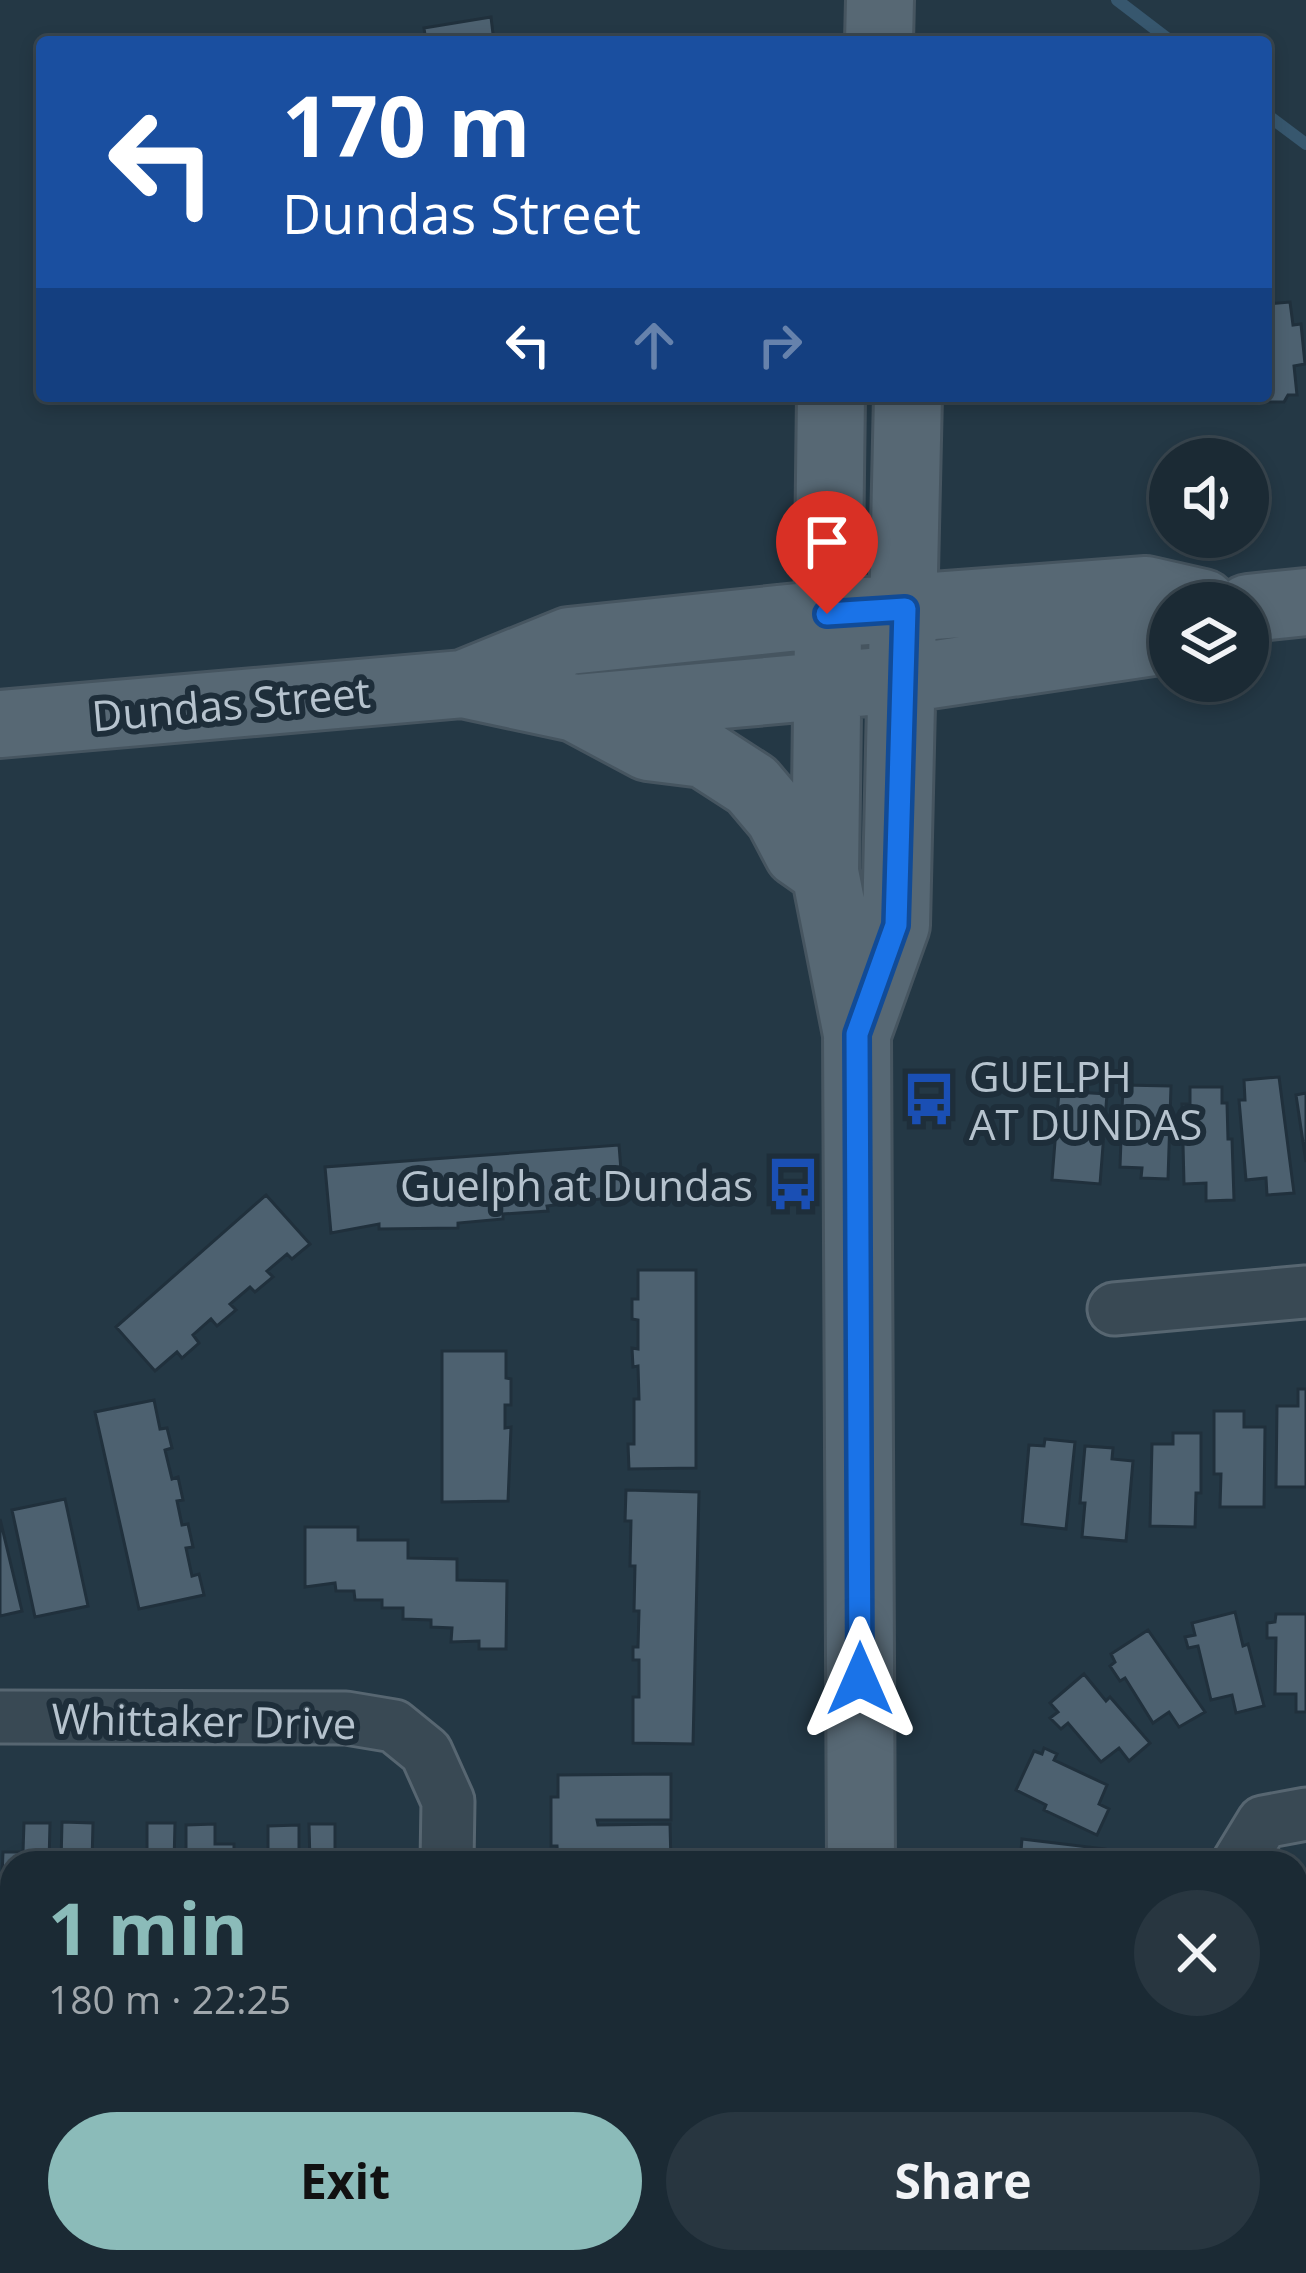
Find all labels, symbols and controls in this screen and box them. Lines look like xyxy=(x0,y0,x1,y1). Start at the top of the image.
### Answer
text: 170 m xyxy=(282,67,530,182)
icon: left xyxy=(84,84,240,240)
text: Dundas Street xyxy=(282,176,641,250)
icon: left xyxy=(495,312,561,378)
icon: ahead xyxy=(621,312,687,378)
icon: right xyxy=(747,312,813,378)
map controls xyxy=(1149,438,1269,702)
button: sound xyxy=(1149,438,1269,558)
pin xyxy=(776,491,878,614)
icon: arrive xyxy=(794,509,860,575)
button: layers xyxy=(1149,582,1269,702)
street label: Dundas Street xyxy=(89,662,373,744)
place label: GUELPH AT DUNDAS xyxy=(969,1047,1202,1152)
bus stop icon: GUELPH AT DUNDAS xyxy=(900,1070,958,1128)
bus stop icon: Guelph at Dundas xyxy=(764,1155,822,1213)
place label: Guelph at Dundas xyxy=(400,1156,753,1213)
position arrow xyxy=(797,1616,923,1742)
street label: Whittaker Drive xyxy=(51,1689,357,1751)
text: 1 min xyxy=(48,1878,248,1976)
button: close xyxy=(1134,1890,1260,2016)
text: 180 m · 22:25 xyxy=(48,1972,291,2025)
button: Exit xyxy=(48,2112,642,2250)
button: Share xyxy=(666,2112,1260,2250)

